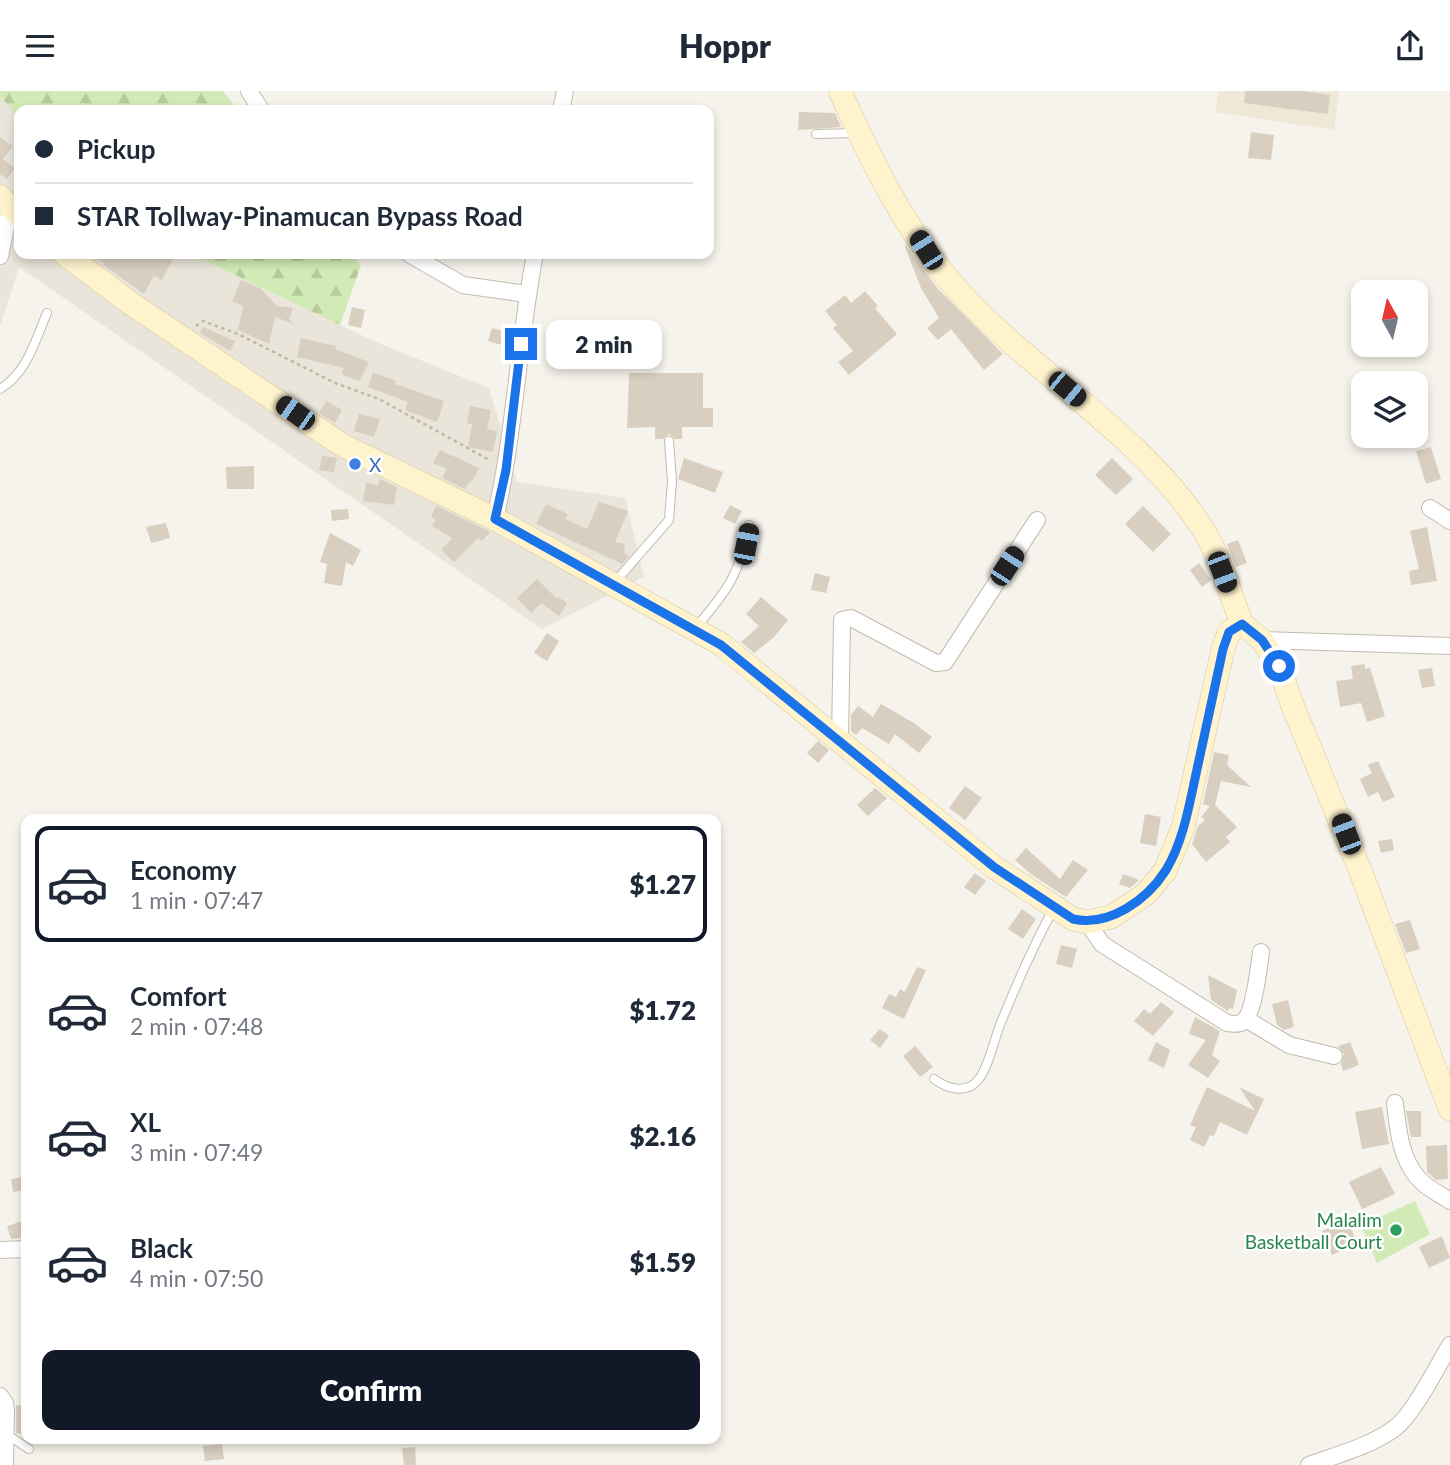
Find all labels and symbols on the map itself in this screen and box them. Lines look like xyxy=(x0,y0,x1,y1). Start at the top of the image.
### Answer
car xyxy=(906,227,947,273)
north arrow xyxy=(1351,280,1428,357)
callout: 2 min xyxy=(546,320,661,369)
route end xyxy=(505,328,537,360)
car xyxy=(1045,367,1090,411)
car xyxy=(272,392,319,434)
place label: X xyxy=(369,453,382,476)
marker: X xyxy=(347,456,363,472)
car xyxy=(732,521,761,567)
car xyxy=(987,543,1028,589)
car xyxy=(1205,549,1240,595)
route start xyxy=(1263,650,1295,682)
car xyxy=(1329,811,1364,857)
place label: Malalim Basketball Court xyxy=(1245,1208,1382,1253)
marker: Malalim Basketball Court xyxy=(1388,1222,1404,1238)

